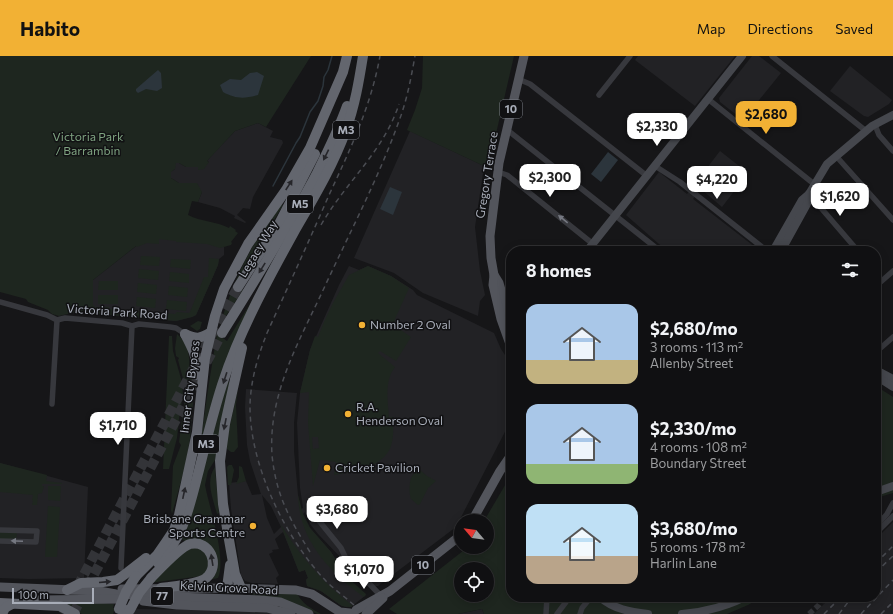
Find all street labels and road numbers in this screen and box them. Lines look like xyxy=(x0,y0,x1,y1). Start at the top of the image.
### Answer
road number: 10 xyxy=(500,100,522,118)
road number: M3 xyxy=(333,121,359,139)
street label: Gregory Terrace xyxy=(472,130,500,219)
road number: M5 xyxy=(287,195,313,213)
street label: Legacy Way xyxy=(235,217,280,280)
street label: Victoria Park Road xyxy=(66,300,168,322)
street label: Inner City Bypass xyxy=(176,340,202,434)
road number: M3 xyxy=(193,435,219,453)
road number: 10 xyxy=(412,556,434,574)
street label: Kelvin Grove Road xyxy=(180,577,279,597)
road number: 77 xyxy=(151,587,173,605)

